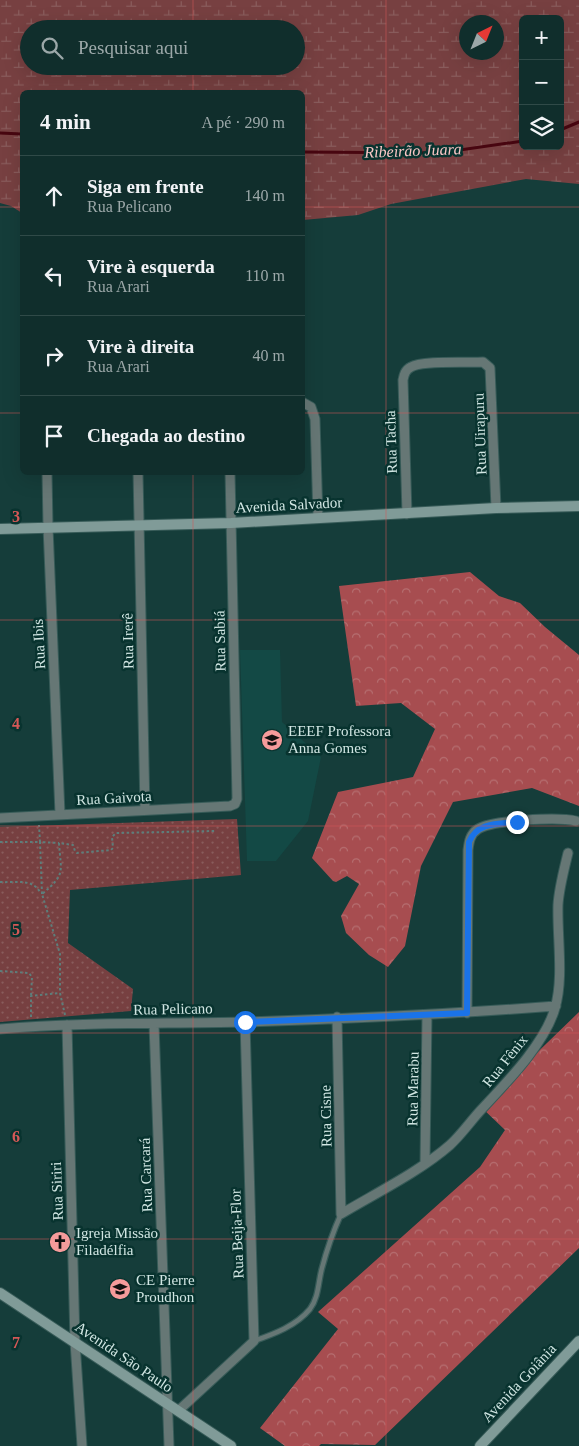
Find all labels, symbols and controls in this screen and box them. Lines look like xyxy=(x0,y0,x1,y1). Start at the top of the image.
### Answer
north arrow xyxy=(459,15,504,60)
map controls xyxy=(519,15,564,150)
button: + xyxy=(519,15,564,60)
search box xyxy=(20,20,305,75)
icon: search xyxy=(38,34,66,62)
text: Pesquisar aqui xyxy=(78,37,188,58)
button: − xyxy=(519,60,564,105)
button: layers xyxy=(519,105,564,150)
text: 4 min xyxy=(40,110,91,134)
text: A pé · 290 m xyxy=(201,114,285,131)
water label: Ribeirão Juara xyxy=(363,140,462,161)
text: Siga em frente xyxy=(87,176,204,197)
icon: ahead xyxy=(40,182,68,210)
text: 140 m xyxy=(245,187,285,204)
text: Rua Pelicano xyxy=(87,198,172,215)
text: Vire à esquerda xyxy=(87,256,215,277)
icon: left xyxy=(40,262,68,290)
text: 110 m xyxy=(245,267,285,284)
text: Rua Arari xyxy=(87,278,150,295)
text: Vire à direita xyxy=(87,336,194,357)
icon: right xyxy=(40,342,68,370)
text: 40 m xyxy=(253,347,285,364)
text: Rua Arari xyxy=(87,358,150,375)
street label: Rua Uirapuru xyxy=(471,392,489,475)
street label: Rua Tacha xyxy=(382,410,400,474)
icon: arrive xyxy=(40,422,68,450)
text: Chegada ao destino xyxy=(87,425,245,446)
street label: Avenida Salvador xyxy=(235,494,343,516)
text: 3 xyxy=(12,508,20,525)
street label: Rua Sabiá xyxy=(211,610,229,672)
street label: Rua Irerê xyxy=(120,612,136,669)
street label: Rua Ibis xyxy=(30,618,48,670)
text: 4 xyxy=(12,715,20,732)
place label: EEEF Professora Anna Gomes xyxy=(288,723,391,756)
school or university icon: EEEF Professora Anna Gomes xyxy=(260,728,284,752)
street label: Rua Gaivota xyxy=(76,788,152,808)
route end xyxy=(506,811,529,834)
text: 5 xyxy=(12,921,20,938)
street label: Rua Pelicano xyxy=(133,1000,213,1018)
route start xyxy=(234,1011,257,1034)
street label: Rua Fênix xyxy=(479,1031,531,1090)
street label: Rua Marabu xyxy=(404,1051,422,1126)
street label: Rua Cisne xyxy=(317,1084,335,1147)
text: 6 xyxy=(12,1128,20,1145)
street label: Rua Carcará xyxy=(137,1137,155,1213)
street label: Rua Siriri xyxy=(48,1161,66,1221)
street label: Rua Beija-Flor xyxy=(227,1189,247,1279)
place label: Igreja Missão Filadélfia xyxy=(76,1225,158,1258)
church icon: Igreja Missão Filadélfia xyxy=(48,1230,72,1254)
place label: CE Pierre Proudhon xyxy=(136,1272,195,1305)
school or university icon: CE Pierre Proudhon xyxy=(108,1277,132,1301)
street label: Avenida São Paulo xyxy=(72,1319,176,1395)
text: 7 xyxy=(12,1334,20,1351)
street label: Avenida Goiânia xyxy=(479,1340,560,1425)

